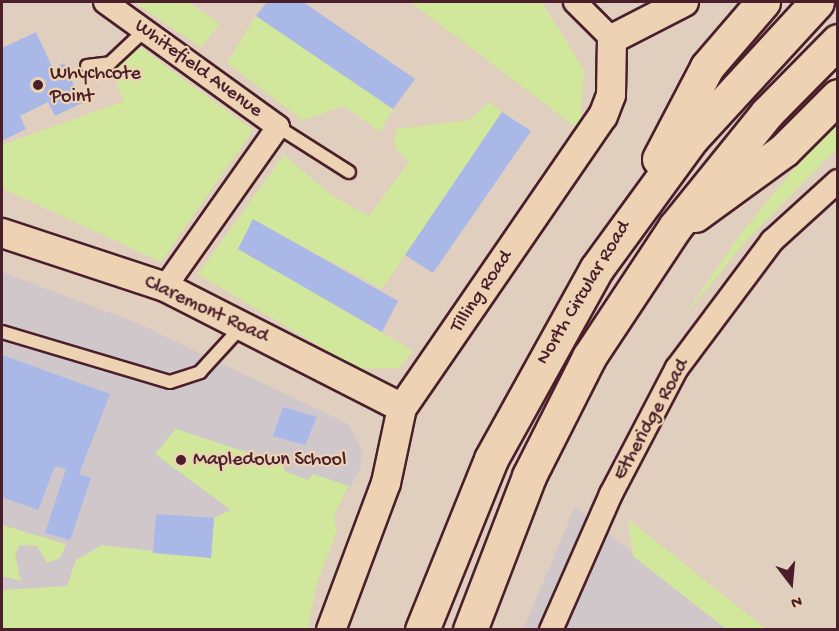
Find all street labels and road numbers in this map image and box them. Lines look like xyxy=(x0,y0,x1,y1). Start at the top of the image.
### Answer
street label: Whitefield Avenue xyxy=(129,15,267,123)
street label: North Circular Road xyxy=(532,217,636,369)
street label: Tilling Road xyxy=(446,246,518,338)
street label: Claremont Road xyxy=(140,271,272,349)
street label: Etheridge Road xyxy=(609,355,695,485)

